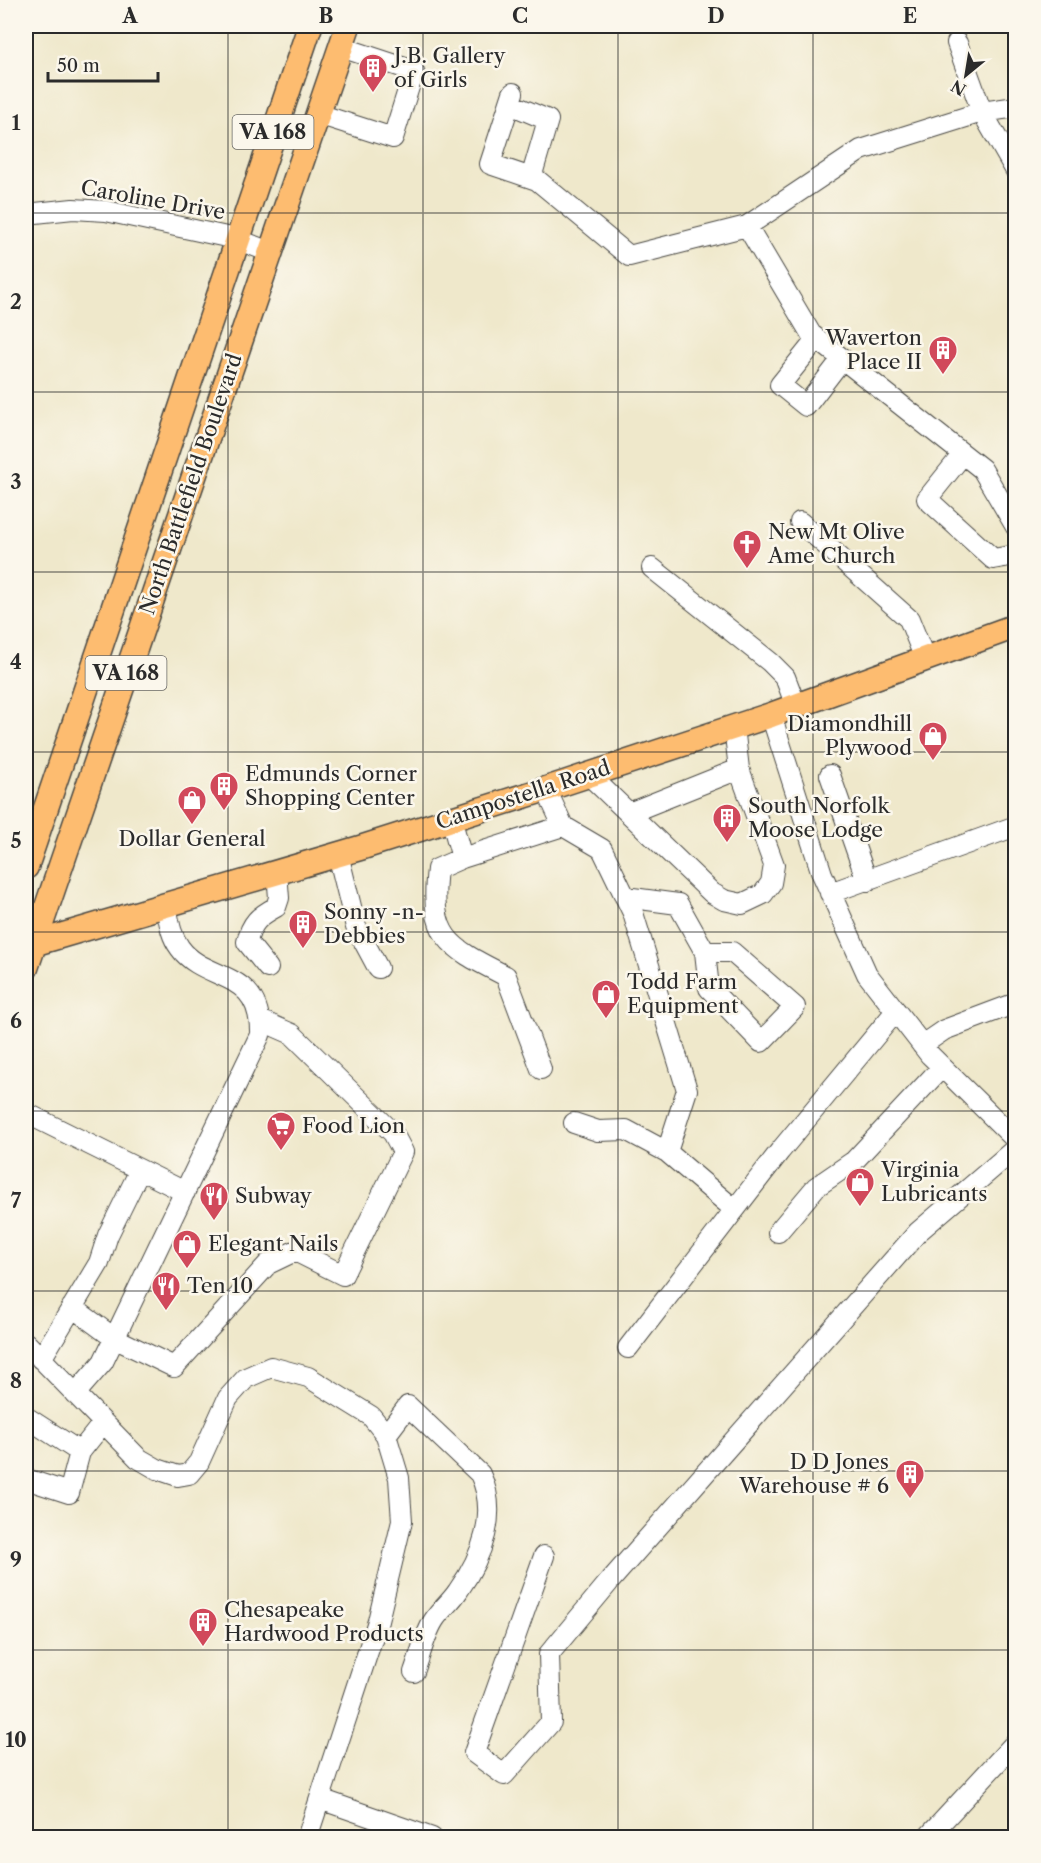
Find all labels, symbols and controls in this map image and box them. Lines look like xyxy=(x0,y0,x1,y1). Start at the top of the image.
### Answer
text: A xyxy=(121,4,138,28)
text: B xyxy=(319,4,334,28)
text: C xyxy=(512,4,528,28)
text: D xyxy=(707,4,725,28)
text: E xyxy=(903,4,917,28)
place label: J.B. Gallery of Girls xyxy=(391,43,506,92)
scale bar xyxy=(48,45,158,83)
north arrow xyxy=(936,45,996,105)
building icon: J.B. Gallery of Girls xyxy=(357,52,389,94)
text: 50 m xyxy=(57,55,100,77)
text: N xyxy=(947,76,970,100)
text: 1 xyxy=(12,111,21,135)
road number: VA 168 xyxy=(232,115,314,149)
street label: Caroline Drive xyxy=(79,174,227,225)
text: 2 xyxy=(10,290,22,314)
place label: Waverton Place II xyxy=(825,325,922,374)
building icon: Waverton Place II xyxy=(927,334,959,376)
street label: North Battlefield Boulevard xyxy=(134,350,247,618)
text: 3 xyxy=(10,470,22,494)
place label: New Mt Olive Ame Church xyxy=(767,519,905,568)
church icon: New Mt Olive Ame Church xyxy=(731,528,763,570)
text: 4 xyxy=(10,650,22,674)
road number: VA 168 xyxy=(86,656,166,690)
place label: Diamondhill Plywood xyxy=(787,711,912,760)
shop icon: Diamondhill Plywood xyxy=(917,720,949,762)
street label: Campostella Road xyxy=(433,755,613,834)
place label: Edmunds Corner Shopping Center xyxy=(245,761,417,810)
building icon: Edmunds Corner Shopping Center xyxy=(208,770,240,812)
shop icon: Dollar General xyxy=(176,784,208,826)
place label: South Norfolk Moose Lodge xyxy=(748,793,890,842)
building icon: South Norfolk Moose Lodge xyxy=(711,802,743,844)
place label: Dollar General xyxy=(118,826,266,851)
text: 5 xyxy=(10,829,22,853)
place label: Sonny -n- Debbies xyxy=(324,899,424,948)
building icon: Sonny -n- Debbies xyxy=(287,908,319,950)
place label: Todd Farm Equipment xyxy=(627,969,739,1018)
shop icon: Todd Farm Equipment xyxy=(590,978,622,1020)
text: 6 xyxy=(10,1009,22,1033)
supermarket icon: Food Lion xyxy=(265,1110,297,1152)
place label: Food Lion xyxy=(302,1113,405,1138)
place label: Virginia Lubricants xyxy=(880,1157,987,1206)
shop icon: Virginia Lubricants xyxy=(844,1166,876,1208)
restaurant icon: Subway xyxy=(198,1180,230,1222)
place label: Subway xyxy=(235,1183,312,1208)
text: 7 xyxy=(11,1189,22,1213)
shop icon: Elegant Nails xyxy=(171,1228,203,1270)
place label: Elegant Nails xyxy=(208,1231,338,1256)
restaurant icon: Ten 10 xyxy=(150,1270,182,1312)
place label: Ten 10 xyxy=(187,1273,253,1298)
text: 8 xyxy=(10,1369,22,1393)
place label: D D Jones Warehouse # 6 xyxy=(738,1449,889,1498)
building icon: D D Jones Warehouse # 6 xyxy=(894,1458,926,1500)
text: 9 xyxy=(10,1548,22,1572)
place label: Chesapeake Hardwood Products xyxy=(224,1597,424,1646)
building icon: Chesapeake Hardwood Products xyxy=(187,1606,219,1648)
text: 10 xyxy=(5,1728,27,1752)

